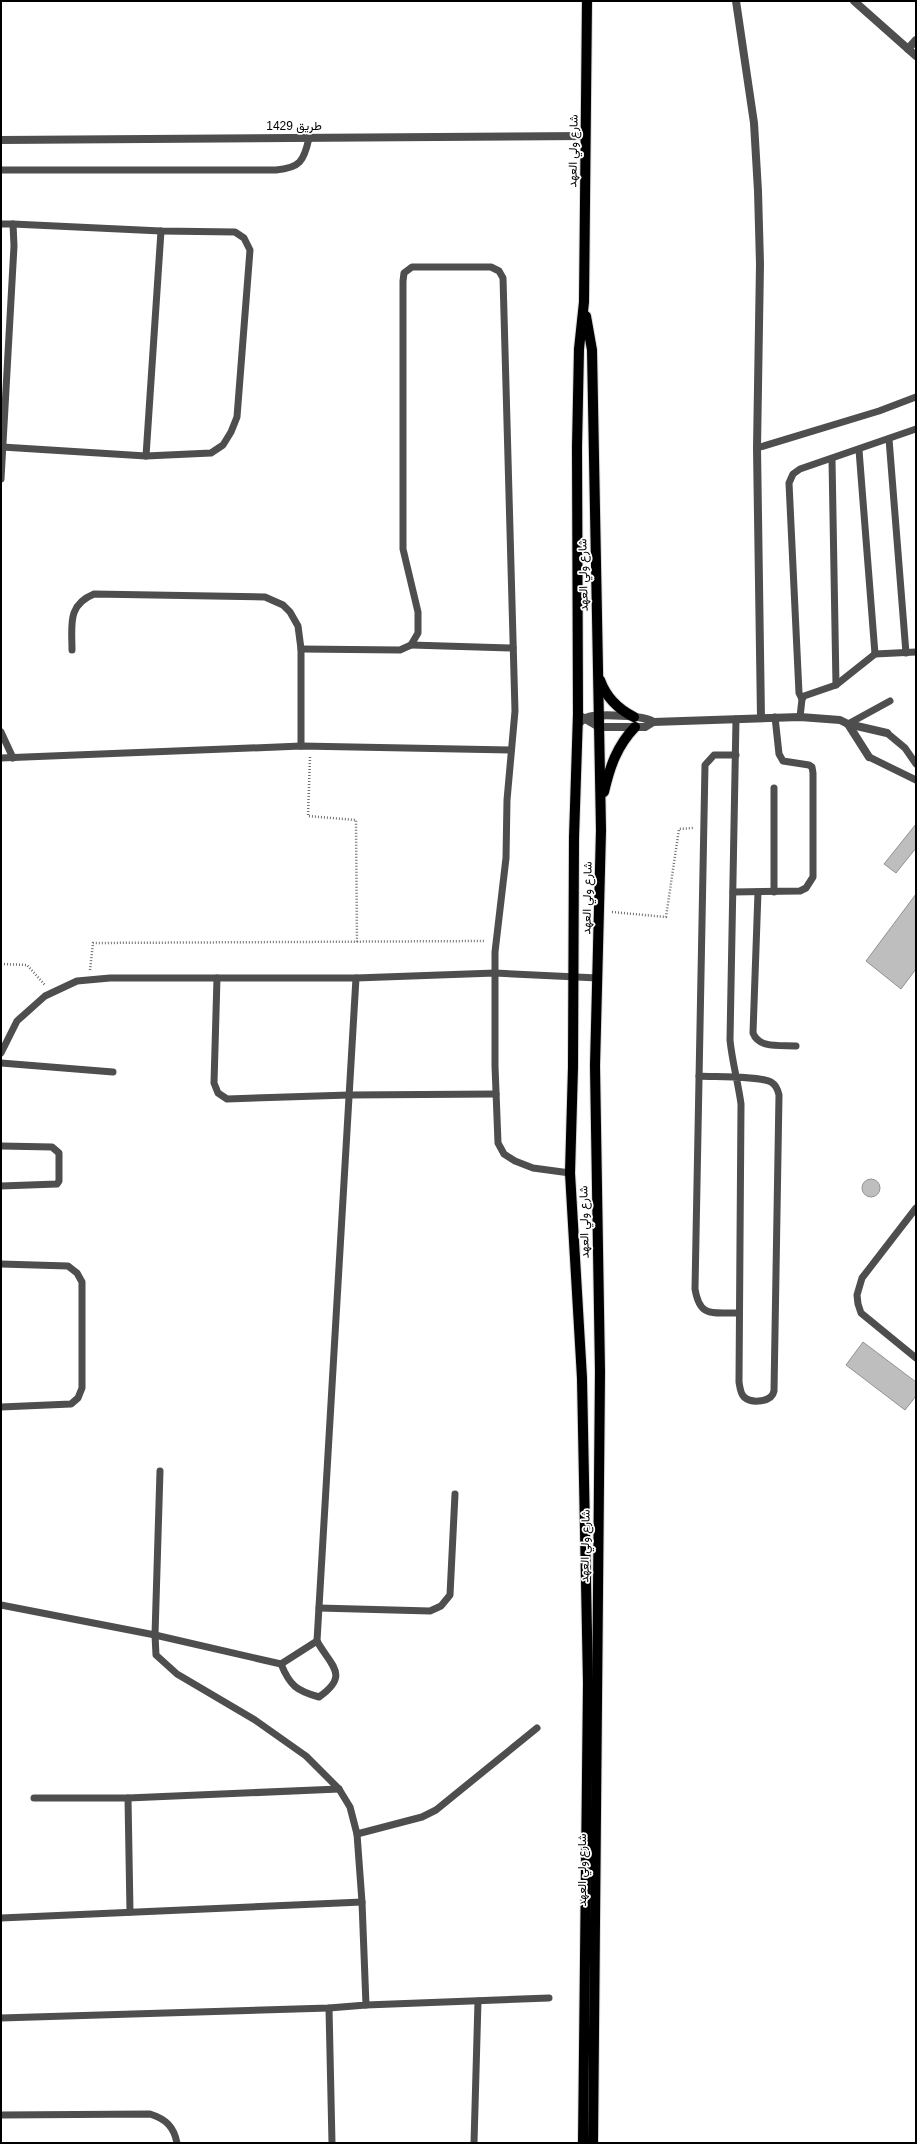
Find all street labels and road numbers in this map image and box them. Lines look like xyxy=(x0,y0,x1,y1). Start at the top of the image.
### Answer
street label: شارع ولي العهد xyxy=(565,114,584,188)
street label: طريق 1429 xyxy=(266,119,322,134)
street label: شارع ولي العهد xyxy=(575,538,594,612)
street label: شارع ولي العهد xyxy=(579,861,598,935)
street label: شارع ولي العهد xyxy=(576,1185,595,1259)
street label: شارع ولي العهد xyxy=(577,1509,596,1583)
street label: شارع ولي العهد xyxy=(575,1834,592,1906)

